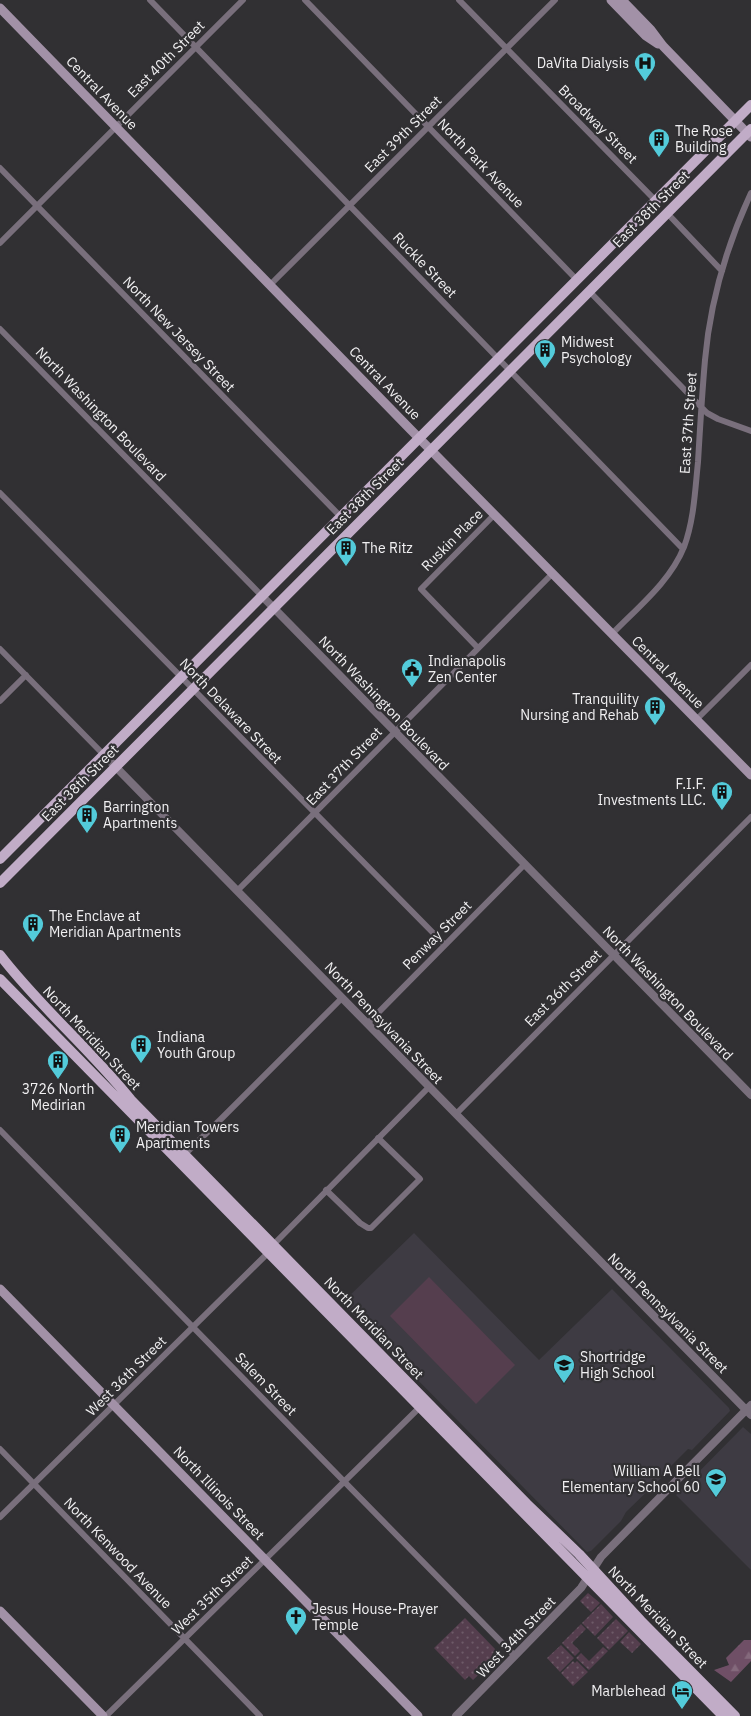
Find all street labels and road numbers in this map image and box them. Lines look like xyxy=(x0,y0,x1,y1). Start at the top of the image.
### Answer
street label: East 40th Street xyxy=(124,17,208,101)
street label: Central Avenue xyxy=(62,52,142,134)
street label: Broadway Street xyxy=(555,81,641,167)
street label: East 39th Street xyxy=(361,92,445,176)
street label: North Park Avenue xyxy=(434,114,528,212)
street label: East 38th Street xyxy=(609,167,693,251)
street label: Ruckle Street xyxy=(389,228,461,302)
street label: North New Jersey Street xyxy=(119,272,239,396)
street label: Central Avenue xyxy=(345,342,425,424)
street label: North Washington Boulevard xyxy=(32,343,170,485)
street label: East 37th Street xyxy=(675,371,701,474)
street label: East 38th Street xyxy=(323,454,407,538)
street label: Ruskin Place xyxy=(417,505,487,575)
street label: North Washington Boulevard xyxy=(315,632,453,774)
street label: Central Avenue xyxy=(628,632,708,712)
street label: North Delaware Street xyxy=(176,654,286,768)
street label: East 37th Street xyxy=(302,723,386,809)
street label: East 38th Street xyxy=(38,741,122,825)
street label: Penway Street xyxy=(399,897,475,973)
street label: North Washington Boulevard xyxy=(599,922,737,1064)
street label: East 36th Street xyxy=(521,946,605,1030)
street label: North Pennsylvania Street xyxy=(321,958,447,1088)
street label: North Meridian Street xyxy=(39,982,145,1094)
street label: North Pennsylvania Street xyxy=(604,1249,732,1377)
street label: North Meridian Street xyxy=(320,1273,428,1383)
street label: West 36th Street xyxy=(82,1332,170,1420)
street label: Salem Street xyxy=(231,1349,301,1419)
street label: North Illinois Street xyxy=(170,1442,268,1544)
street label: North Kenwood Avenue xyxy=(60,1494,176,1613)
street label: West 35th Street xyxy=(168,1552,257,1638)
street label: North Meridian Street xyxy=(604,1562,712,1672)
street label: West 34th Street xyxy=(473,1592,559,1681)

